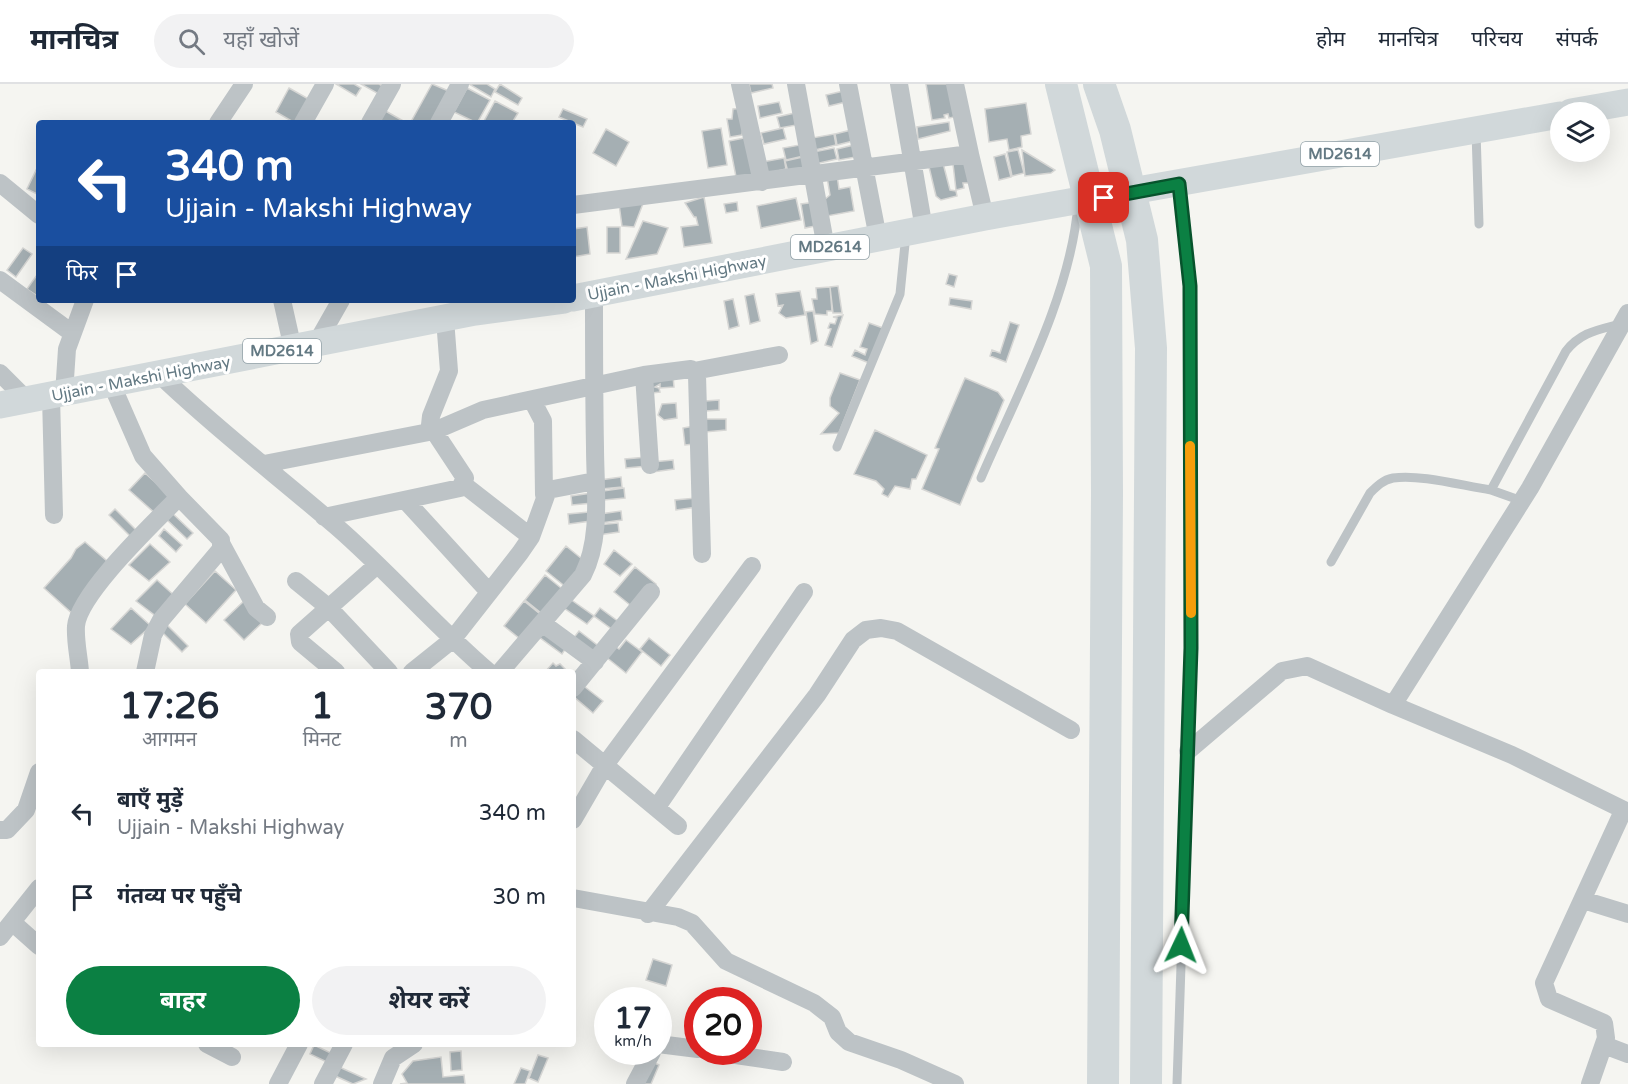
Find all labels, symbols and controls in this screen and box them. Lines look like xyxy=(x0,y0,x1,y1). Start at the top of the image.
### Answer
search box xyxy=(154,14,574,68)
text: मानचित्र xyxy=(30,23,118,57)
icon: search xyxy=(175,25,208,58)
text: यहाँ खोजें xyxy=(223,27,299,53)
text: होम xyxy=(1316,27,1345,52)
text: मानचित्र xyxy=(1378,27,1438,52)
text: परिचय xyxy=(1471,27,1523,52)
text: संपर्क xyxy=(1556,27,1598,52)
map controls xyxy=(1550,102,1610,162)
button: layers xyxy=(1550,102,1610,162)
text: 340 m xyxy=(165,141,294,192)
road number: MD2614 xyxy=(1301,142,1379,166)
icon: left xyxy=(66,144,144,222)
pin xyxy=(1078,172,1129,223)
icon: arrive xyxy=(1087,181,1120,214)
text: Ujjain - Makshi Highway xyxy=(165,192,472,225)
road number: MD2614 xyxy=(791,235,869,259)
street label: Ujjain - Makshi Highway xyxy=(586,251,769,305)
icon: arrive xyxy=(110,258,143,291)
text: फिर xyxy=(66,260,98,286)
road number: MD2614 xyxy=(243,339,321,363)
street label: Ujjain - Makshi Highway xyxy=(50,352,233,406)
text: 17:26 xyxy=(120,685,219,728)
text: 1 xyxy=(311,685,333,728)
text: 370 xyxy=(425,686,492,729)
text: आगमन xyxy=(142,728,197,752)
text: मिनट xyxy=(303,728,341,752)
text: m xyxy=(449,729,468,753)
text: बाएँ मुड़ें xyxy=(117,787,183,813)
icon: left xyxy=(66,797,99,830)
text: 340 m xyxy=(479,800,546,826)
text: Ujjain - Makshi Highway xyxy=(117,816,344,840)
icon: arrive xyxy=(66,881,99,914)
text: गंतव्य पर पहुँचे xyxy=(117,883,242,909)
text: 30 m xyxy=(492,884,546,910)
position arrow xyxy=(1149,913,1213,977)
button: बाहर xyxy=(66,966,300,1035)
button: शेयर करें xyxy=(312,966,546,1035)
speed limit sign: 20 xyxy=(684,987,762,1065)
text: 17 xyxy=(614,1000,652,1037)
text: km/h xyxy=(614,1032,652,1050)

